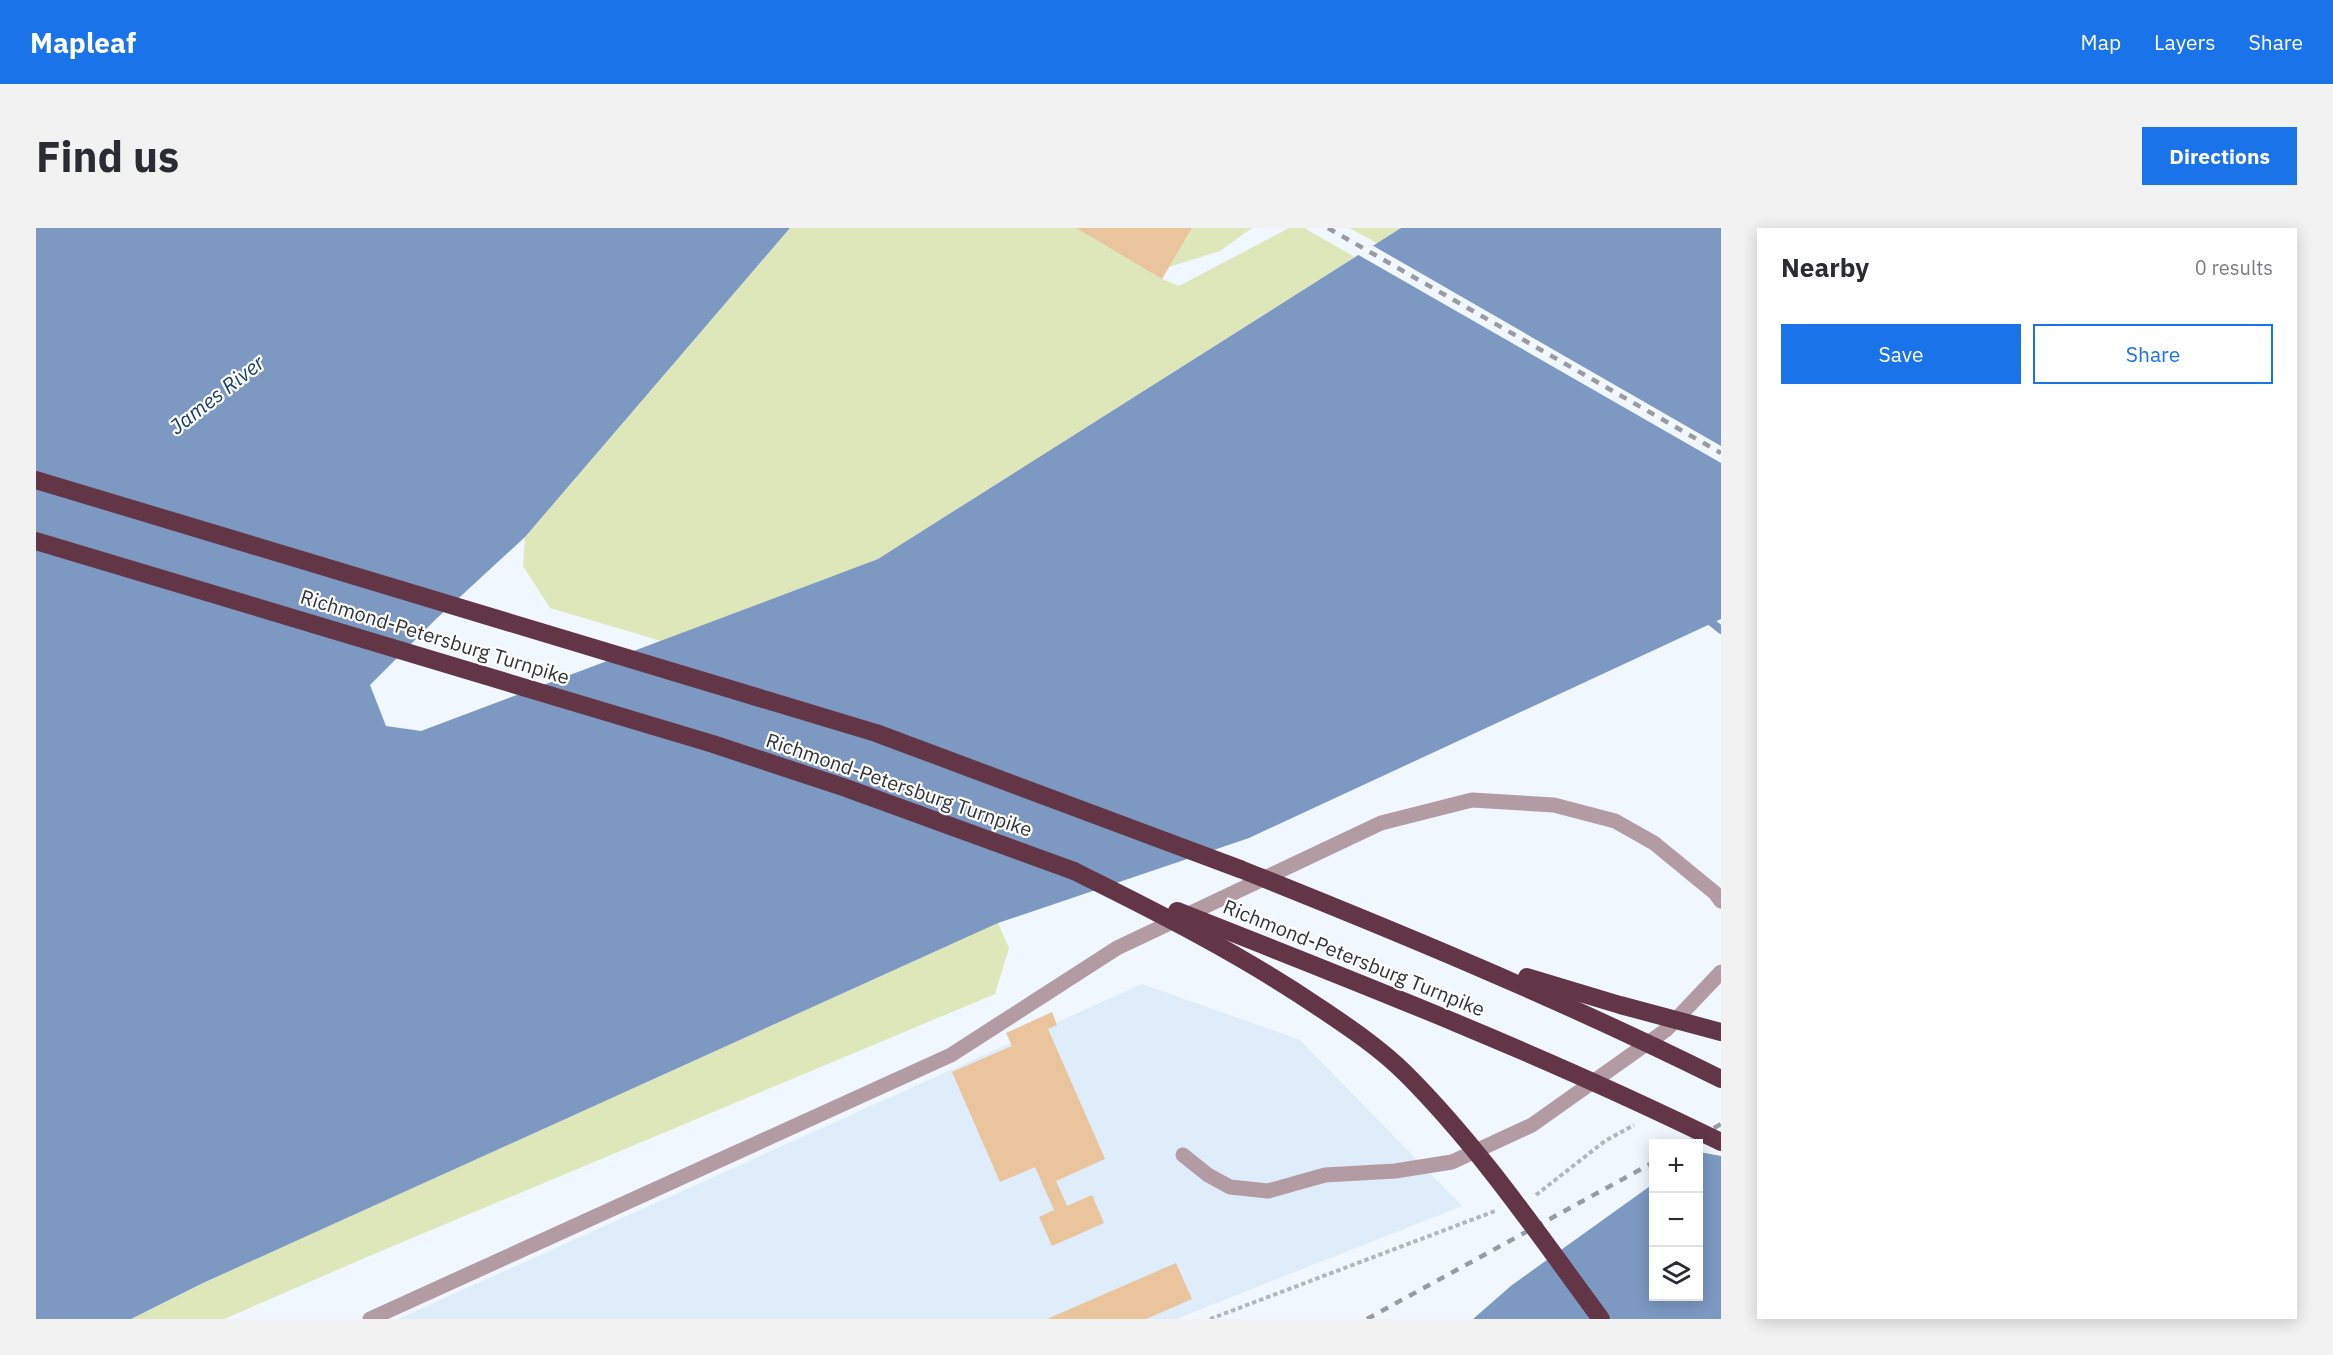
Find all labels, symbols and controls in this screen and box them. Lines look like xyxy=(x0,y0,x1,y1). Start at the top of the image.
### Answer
text: Mapleaf xyxy=(30,24,136,61)
text: Map xyxy=(2081,28,2121,56)
text: Layers xyxy=(2154,28,2216,56)
text: Share xyxy=(2249,28,2303,56)
button: Directions xyxy=(2142,127,2297,185)
text: Find us xyxy=(36,129,179,184)
text: Nearby xyxy=(1781,250,1869,284)
text: 0 results xyxy=(2195,254,2273,281)
button: Save xyxy=(1781,324,2021,384)
button: Share xyxy=(2033,324,2273,384)
water label: James River xyxy=(163,348,271,440)
street label: Richmond-Petersburg Turnpike xyxy=(297,583,573,690)
street label: Richmond-Petersburg Turnpike xyxy=(762,726,1036,843)
street label: Richmond-Petersburg Turnpike xyxy=(1219,893,1489,1022)
map controls xyxy=(1649,1139,1703,1301)
button: + xyxy=(1649,1139,1703,1193)
button: − xyxy=(1649,1193,1703,1247)
button: layers xyxy=(1649,1247,1703,1301)

